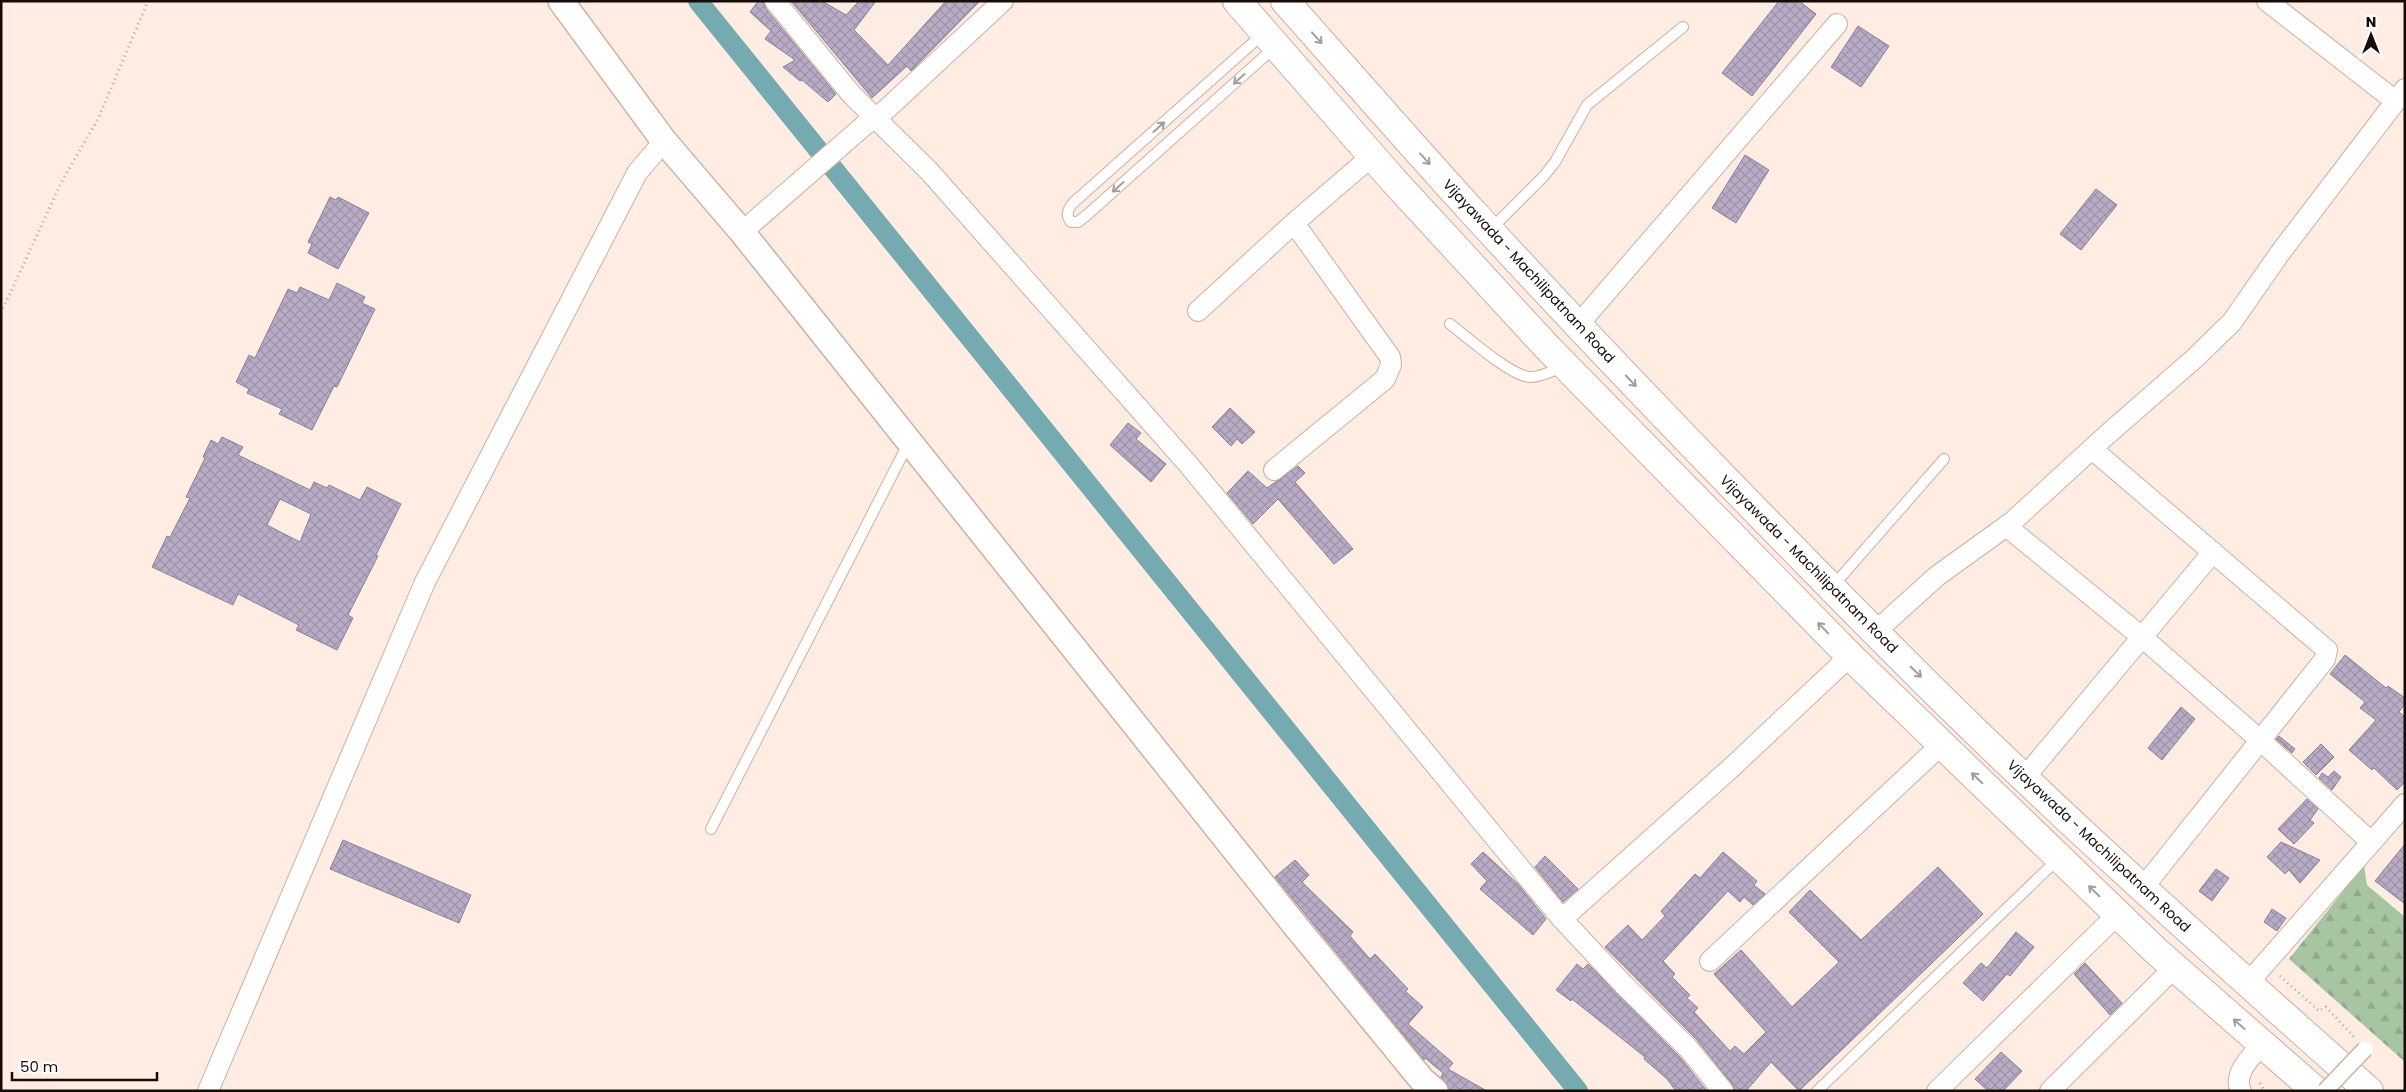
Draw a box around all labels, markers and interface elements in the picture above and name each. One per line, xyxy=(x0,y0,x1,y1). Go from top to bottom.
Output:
north arrow xyxy=(2346,10,2396,60)
text: N xyxy=(2366,12,2376,32)
one-way arrow xyxy=(1312,31,1323,44)
one-way arrow xyxy=(1233,73,1246,85)
one-way arrow xyxy=(1152,121,1165,132)
one-way arrow xyxy=(1420,153,1431,166)
street label: Vijayawada - Machilipatnam Road xyxy=(1438,175,1620,367)
one-way arrow xyxy=(1112,181,1125,193)
one-way arrow xyxy=(1625,375,1637,387)
street label: Vijayawada - Machilipatnam Road xyxy=(1715,470,1903,658)
one-way arrow xyxy=(1817,622,1829,634)
one-way arrow xyxy=(1910,666,1922,678)
street label: Vijayawada - Machilipatnam Road xyxy=(2003,755,2195,937)
one-way arrow xyxy=(1971,772,1983,784)
one-way arrow xyxy=(2087,885,2100,897)
one-way arrow xyxy=(2233,1018,2246,1030)
scale bar xyxy=(12,1050,158,1082)
text: 50 m xyxy=(20,1056,58,1077)

